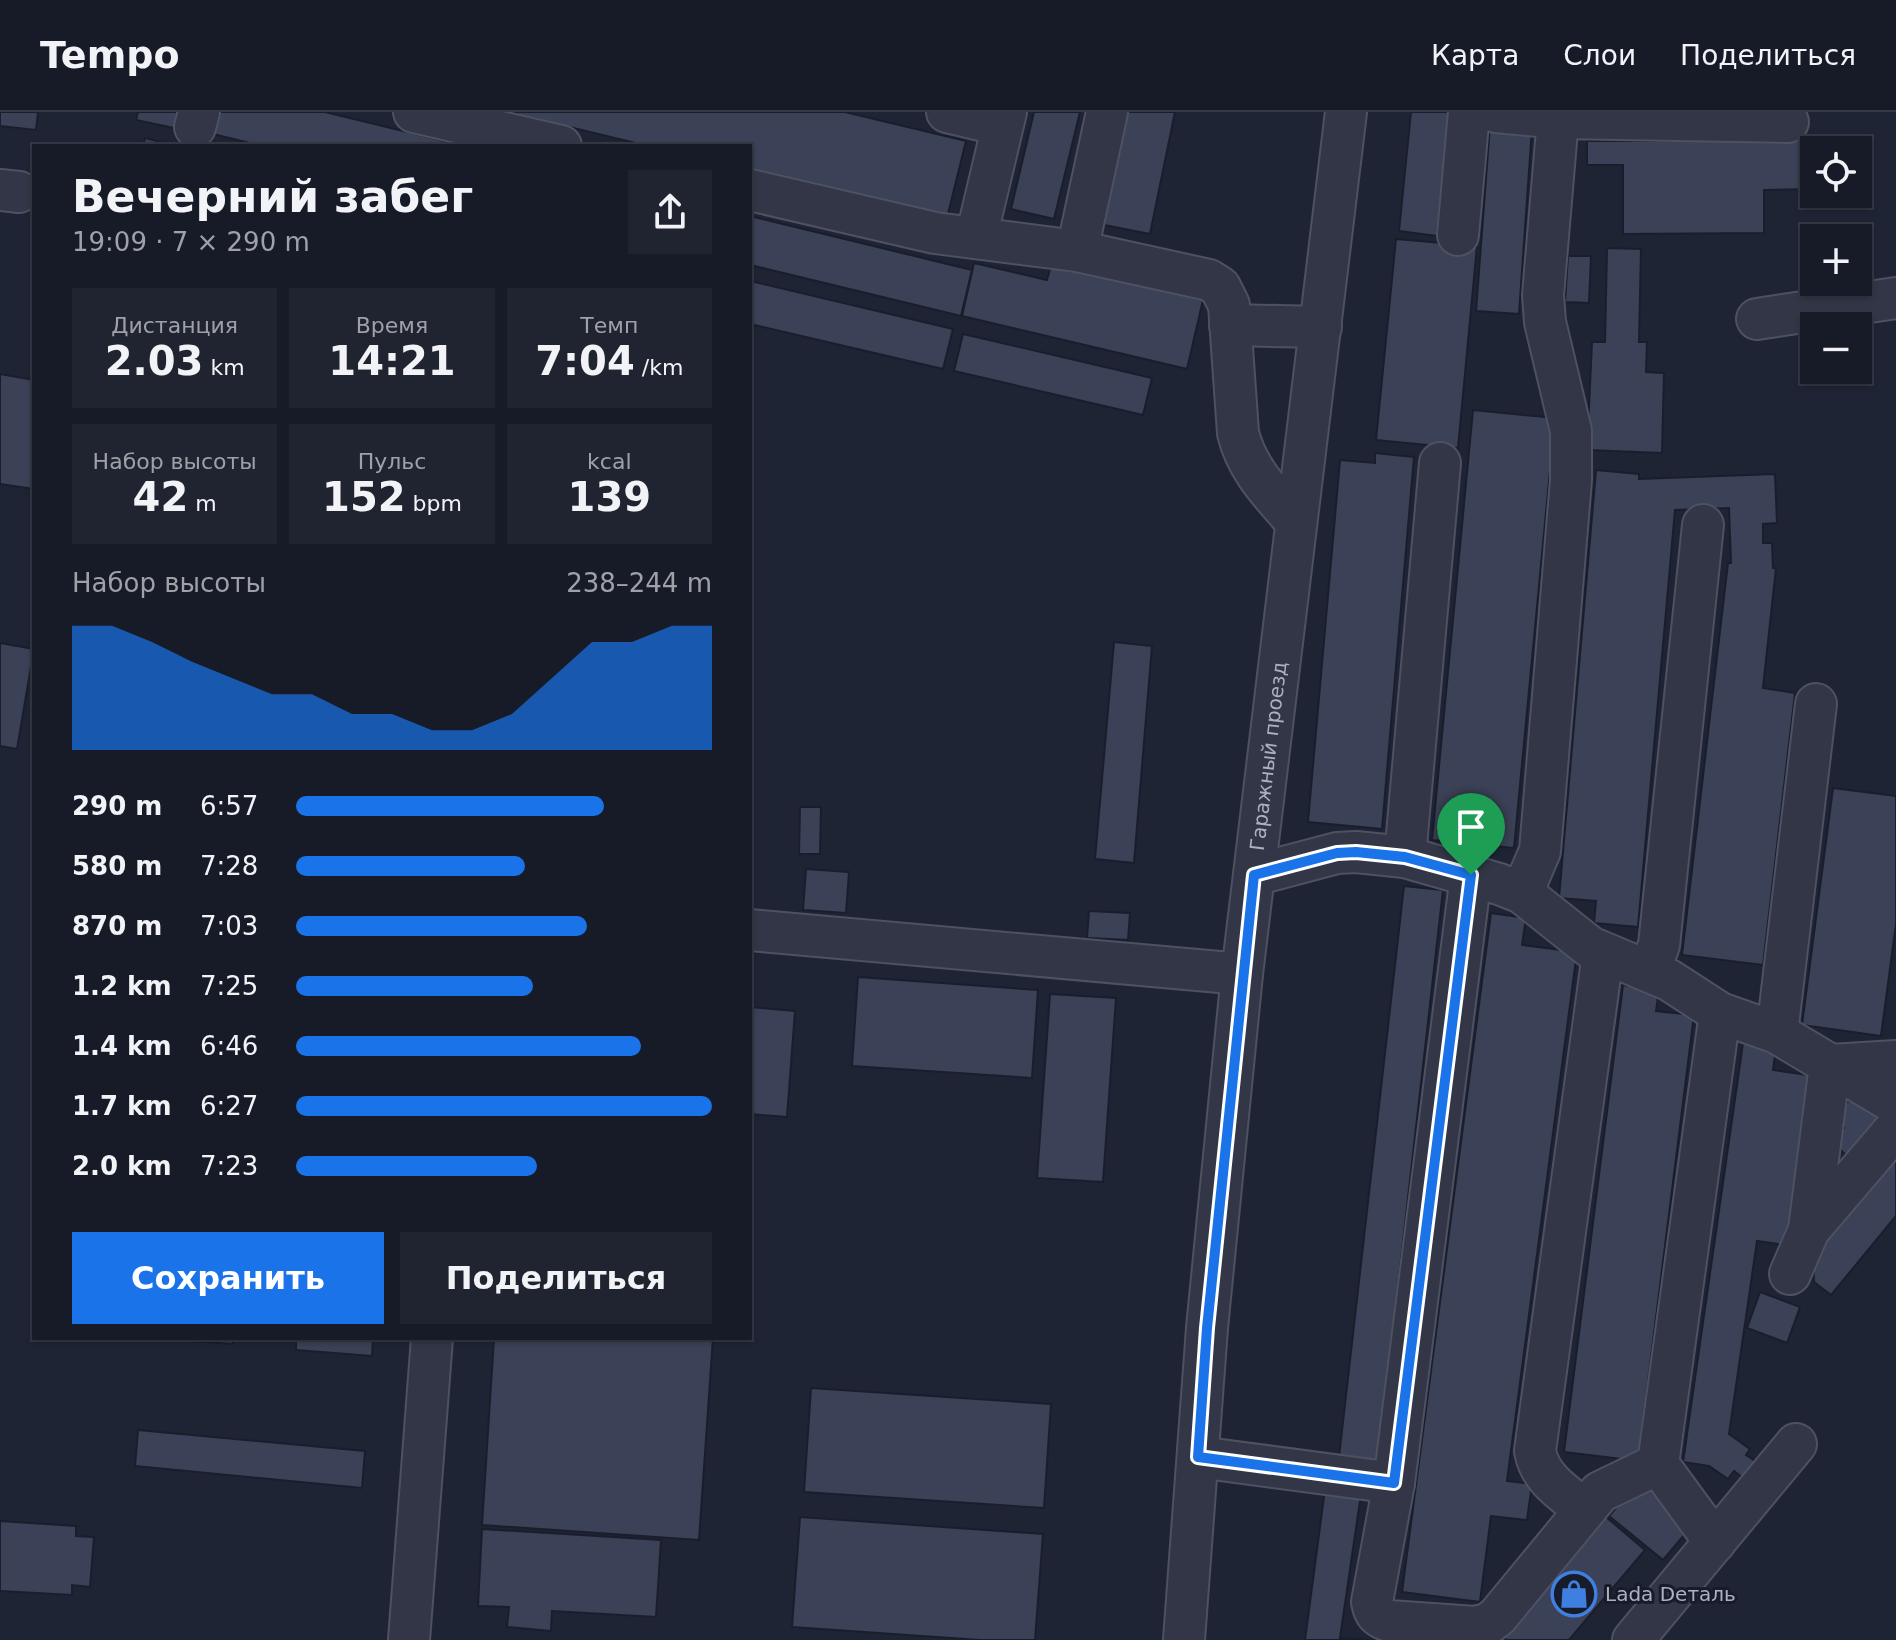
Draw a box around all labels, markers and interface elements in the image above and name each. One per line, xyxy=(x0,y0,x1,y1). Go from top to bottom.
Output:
text: Tempo xyxy=(40,33,180,77)
text: Карта xyxy=(1431,39,1519,72)
text: Слои xyxy=(1563,39,1636,72)
text: Поделиться xyxy=(1680,39,1856,72)
map controls xyxy=(1800,136,1872,384)
button: locate xyxy=(1800,136,1872,208)
button: share xyxy=(628,170,712,254)
text: Вечерний забег xyxy=(72,171,473,222)
button: + xyxy=(1800,224,1872,296)
text: 19:09 · 7 × 290 m xyxy=(72,227,310,257)
button: − xyxy=(1800,312,1872,384)
text: Дистанция xyxy=(111,313,238,338)
text: Время xyxy=(356,313,428,338)
text: Темп xyxy=(580,313,638,338)
text: 2.03 xyxy=(105,338,203,384)
text: 14:21 xyxy=(328,338,456,384)
text: 7:04 xyxy=(535,338,635,384)
text: km xyxy=(203,355,245,380)
text: /km xyxy=(635,355,683,380)
text: Набор высоты xyxy=(93,449,257,474)
text: Пульс xyxy=(358,449,426,474)
text: kcal xyxy=(587,449,632,474)
text: 42 xyxy=(133,474,188,520)
text: 152 xyxy=(322,474,406,520)
text: 139 xyxy=(568,474,651,520)
text: m xyxy=(188,491,217,516)
text: bpm xyxy=(406,491,462,516)
text: Набор высоты xyxy=(72,568,266,598)
text: 238–244 m xyxy=(566,568,712,598)
street label: Гаражный проезд xyxy=(1245,660,1292,852)
text: 290 m xyxy=(72,791,162,821)
text: 6:57 xyxy=(200,791,258,821)
pin xyxy=(1437,793,1505,875)
icon: arrive xyxy=(1449,805,1493,849)
text: 580 m xyxy=(72,851,162,881)
text: 7:28 xyxy=(200,851,258,881)
text: 870 m xyxy=(72,911,162,941)
text: 7:03 xyxy=(200,911,258,941)
text: 1.2 km xyxy=(72,971,172,1001)
text: 7:25 xyxy=(200,971,258,1001)
text: 1.4 km xyxy=(72,1031,172,1061)
text: 6:46 xyxy=(200,1031,258,1061)
text: 1.7 km xyxy=(72,1091,172,1121)
text: 6:27 xyxy=(200,1091,258,1121)
text: 2.0 km xyxy=(72,1151,172,1181)
text: 7:23 xyxy=(200,1151,258,1181)
button: Сохранить xyxy=(72,1232,384,1324)
button: Поделиться xyxy=(400,1232,712,1324)
shop icon: Lada Dеталь xyxy=(1550,1570,1598,1618)
place label: Lada Dеталь xyxy=(1605,1582,1736,1606)

